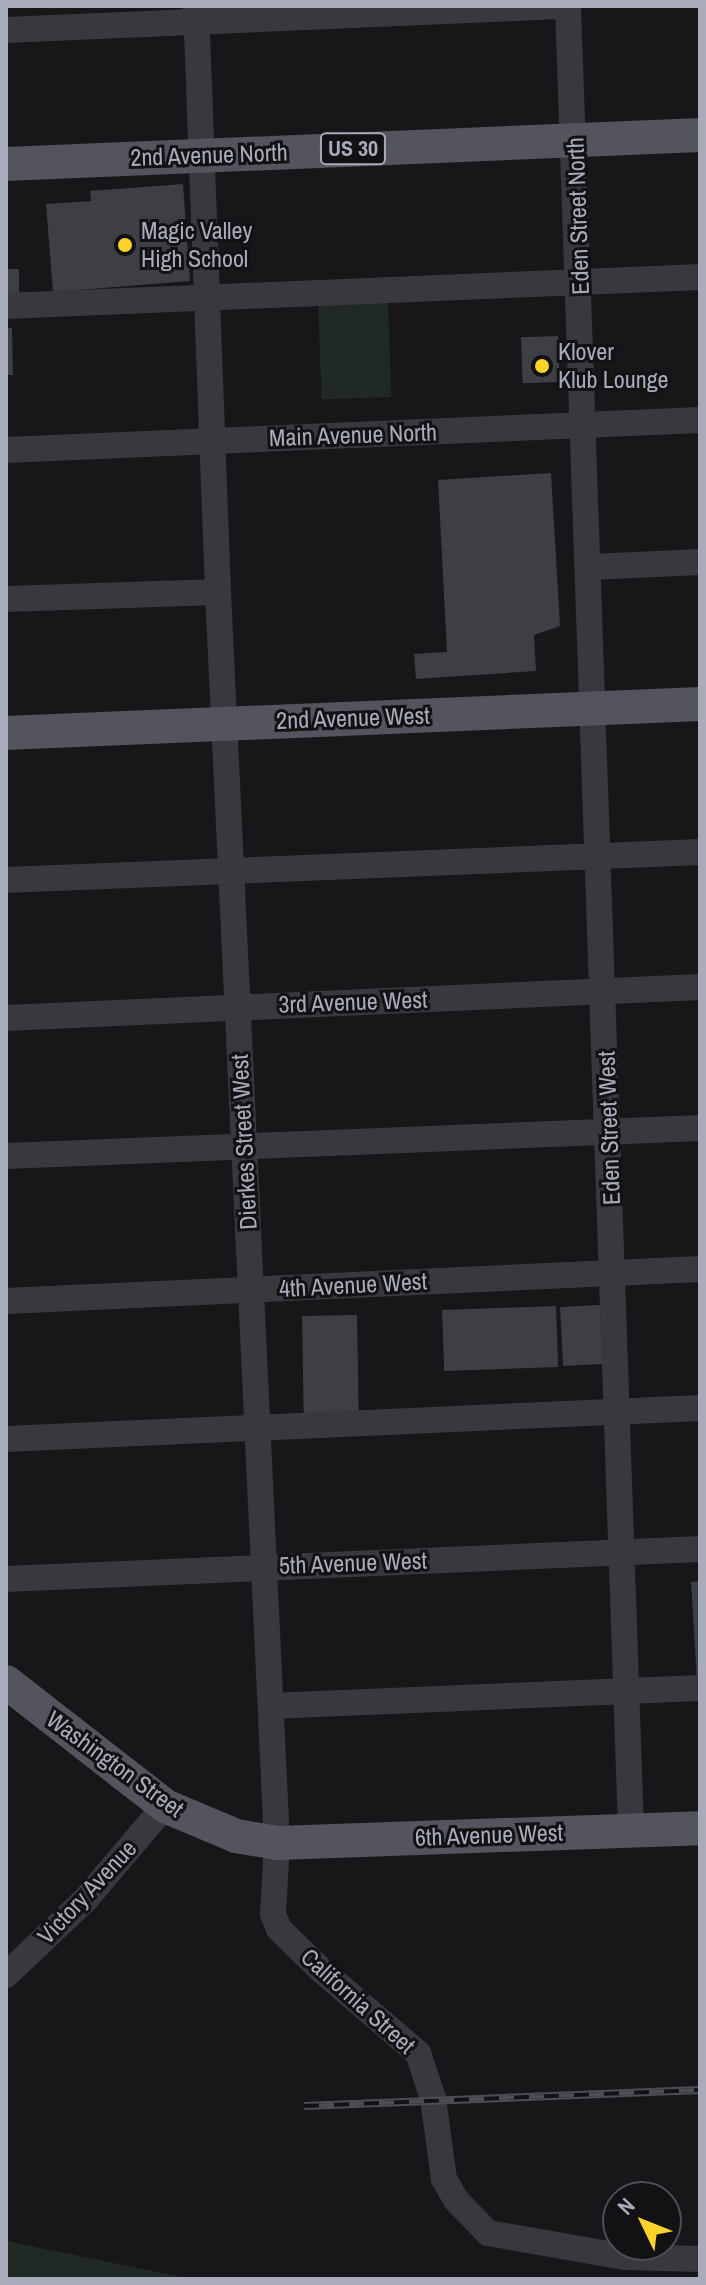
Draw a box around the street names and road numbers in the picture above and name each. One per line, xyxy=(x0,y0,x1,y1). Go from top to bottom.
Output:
road number: US 30 xyxy=(319,131,387,167)
street label: Eden Street North xyxy=(561,137,595,295)
street label: 2nd Avenue North xyxy=(129,138,289,172)
street label: Main Avenue North xyxy=(268,418,438,452)
street label: 2nd Avenue West xyxy=(275,701,431,735)
street label: 3rd Avenue West xyxy=(277,985,429,1019)
street label: Eden Street West xyxy=(592,1051,626,1205)
street label: Dierkes Street West xyxy=(225,1053,263,1231)
street label: 4th Avenue West xyxy=(278,1267,428,1303)
street label: 5th Avenue West xyxy=(278,1546,428,1580)
street label: Washington Street xyxy=(41,1705,189,1823)
street label: 6th Avenue West xyxy=(414,1818,564,1852)
street label: Victory Avenue xyxy=(31,1834,143,1950)
street label: California Street xyxy=(295,1942,421,2060)

